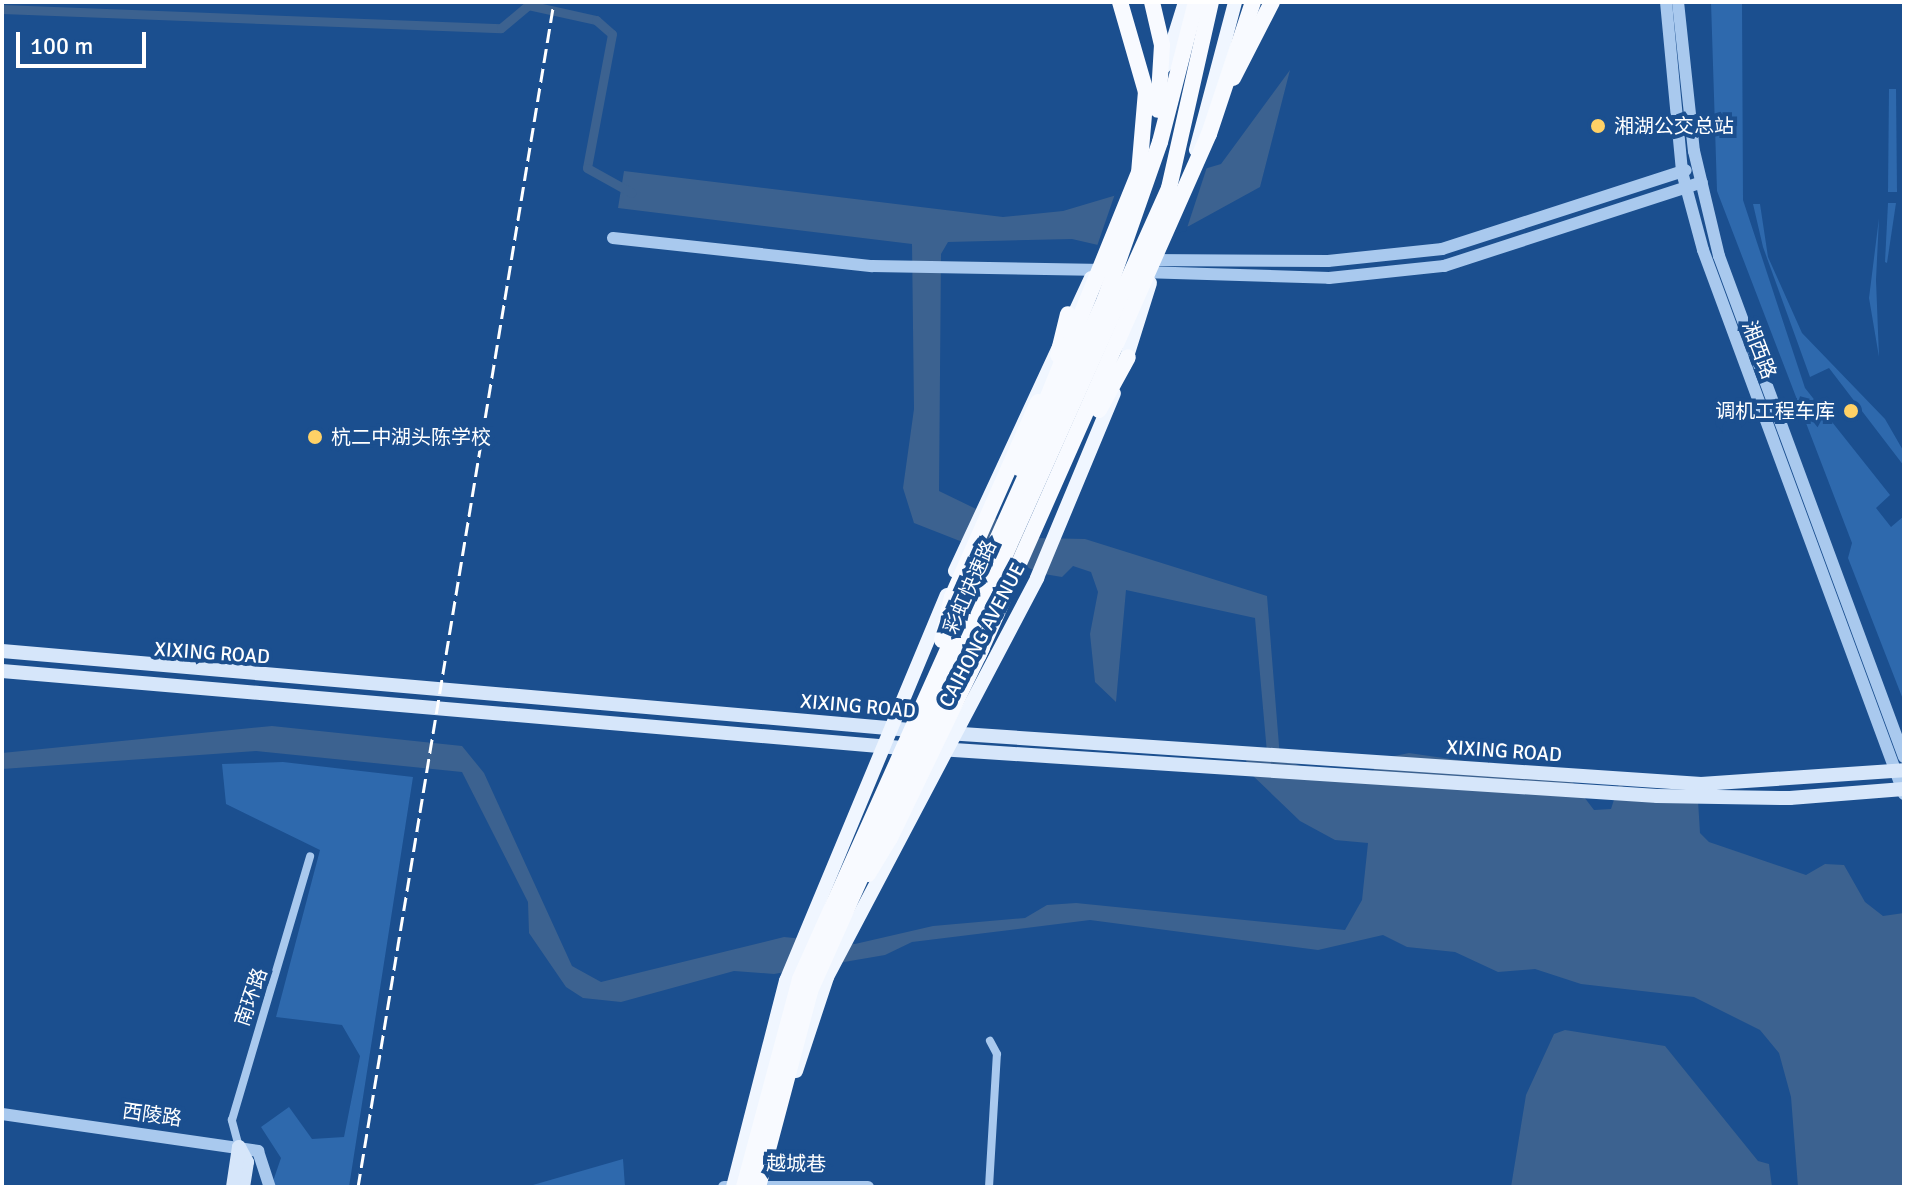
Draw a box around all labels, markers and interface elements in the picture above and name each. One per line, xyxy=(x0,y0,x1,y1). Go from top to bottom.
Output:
scale bar xyxy=(20,16,150,66)
text: 100 m xyxy=(30,31,93,61)
place label: 湘湖公交总站 xyxy=(1614,114,1734,138)
marker: 湘湖公交总站 xyxy=(1589,117,1607,135)
street label: 湘西路 xyxy=(1737,318,1781,382)
place label: 调机工程车库 xyxy=(1715,399,1835,423)
marker: 调机工程车库 xyxy=(1842,402,1860,420)
place label: 杭二中湖头陈学校 xyxy=(331,425,491,449)
marker: 杭二中湖头陈学校 xyxy=(306,428,324,446)
street label: 彩虹快速路 xyxy=(939,536,1001,638)
street label: CAIHONG AVENUE xyxy=(934,559,1030,711)
street label: XIXING ROAD xyxy=(153,637,271,669)
street label: XIXING ROAD xyxy=(799,689,917,723)
street label: XIXING ROAD xyxy=(1445,735,1563,767)
street label: 南环路 xyxy=(230,965,272,1029)
street label: 西陵路 xyxy=(121,1099,183,1131)
street label: 越城巷 xyxy=(766,1151,826,1177)

